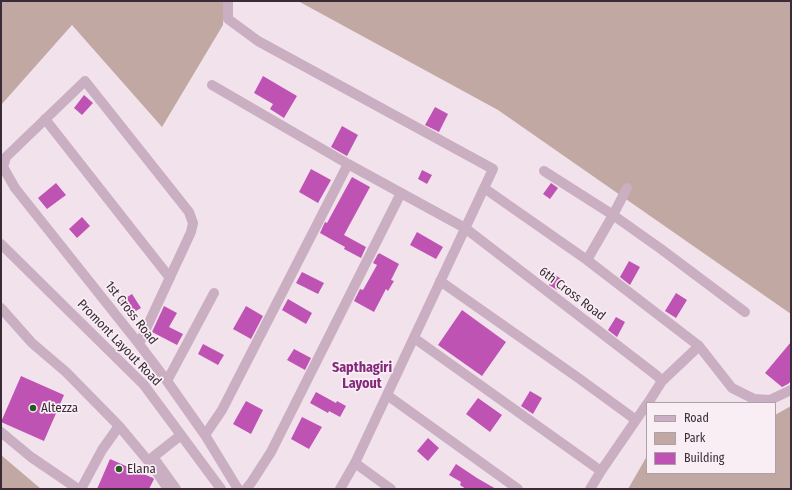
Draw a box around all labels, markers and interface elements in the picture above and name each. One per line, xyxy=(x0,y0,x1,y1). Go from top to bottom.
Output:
street label: 6th Cross Road xyxy=(536,264,608,324)
street label: 1st Cross Road xyxy=(101,278,161,348)
street label: Promont Layout Road xyxy=(74,297,164,389)
district label: Sapthagiri Layout xyxy=(332,360,392,392)
place label: Altezza xyxy=(41,400,78,416)
legend xyxy=(646,402,776,474)
marker: Altezza xyxy=(28,403,38,413)
text: Road xyxy=(684,411,709,425)
text: Park xyxy=(684,431,705,445)
text: Building xyxy=(684,451,724,465)
place label: Elana xyxy=(127,461,156,477)
marker: Elana xyxy=(114,464,124,474)

